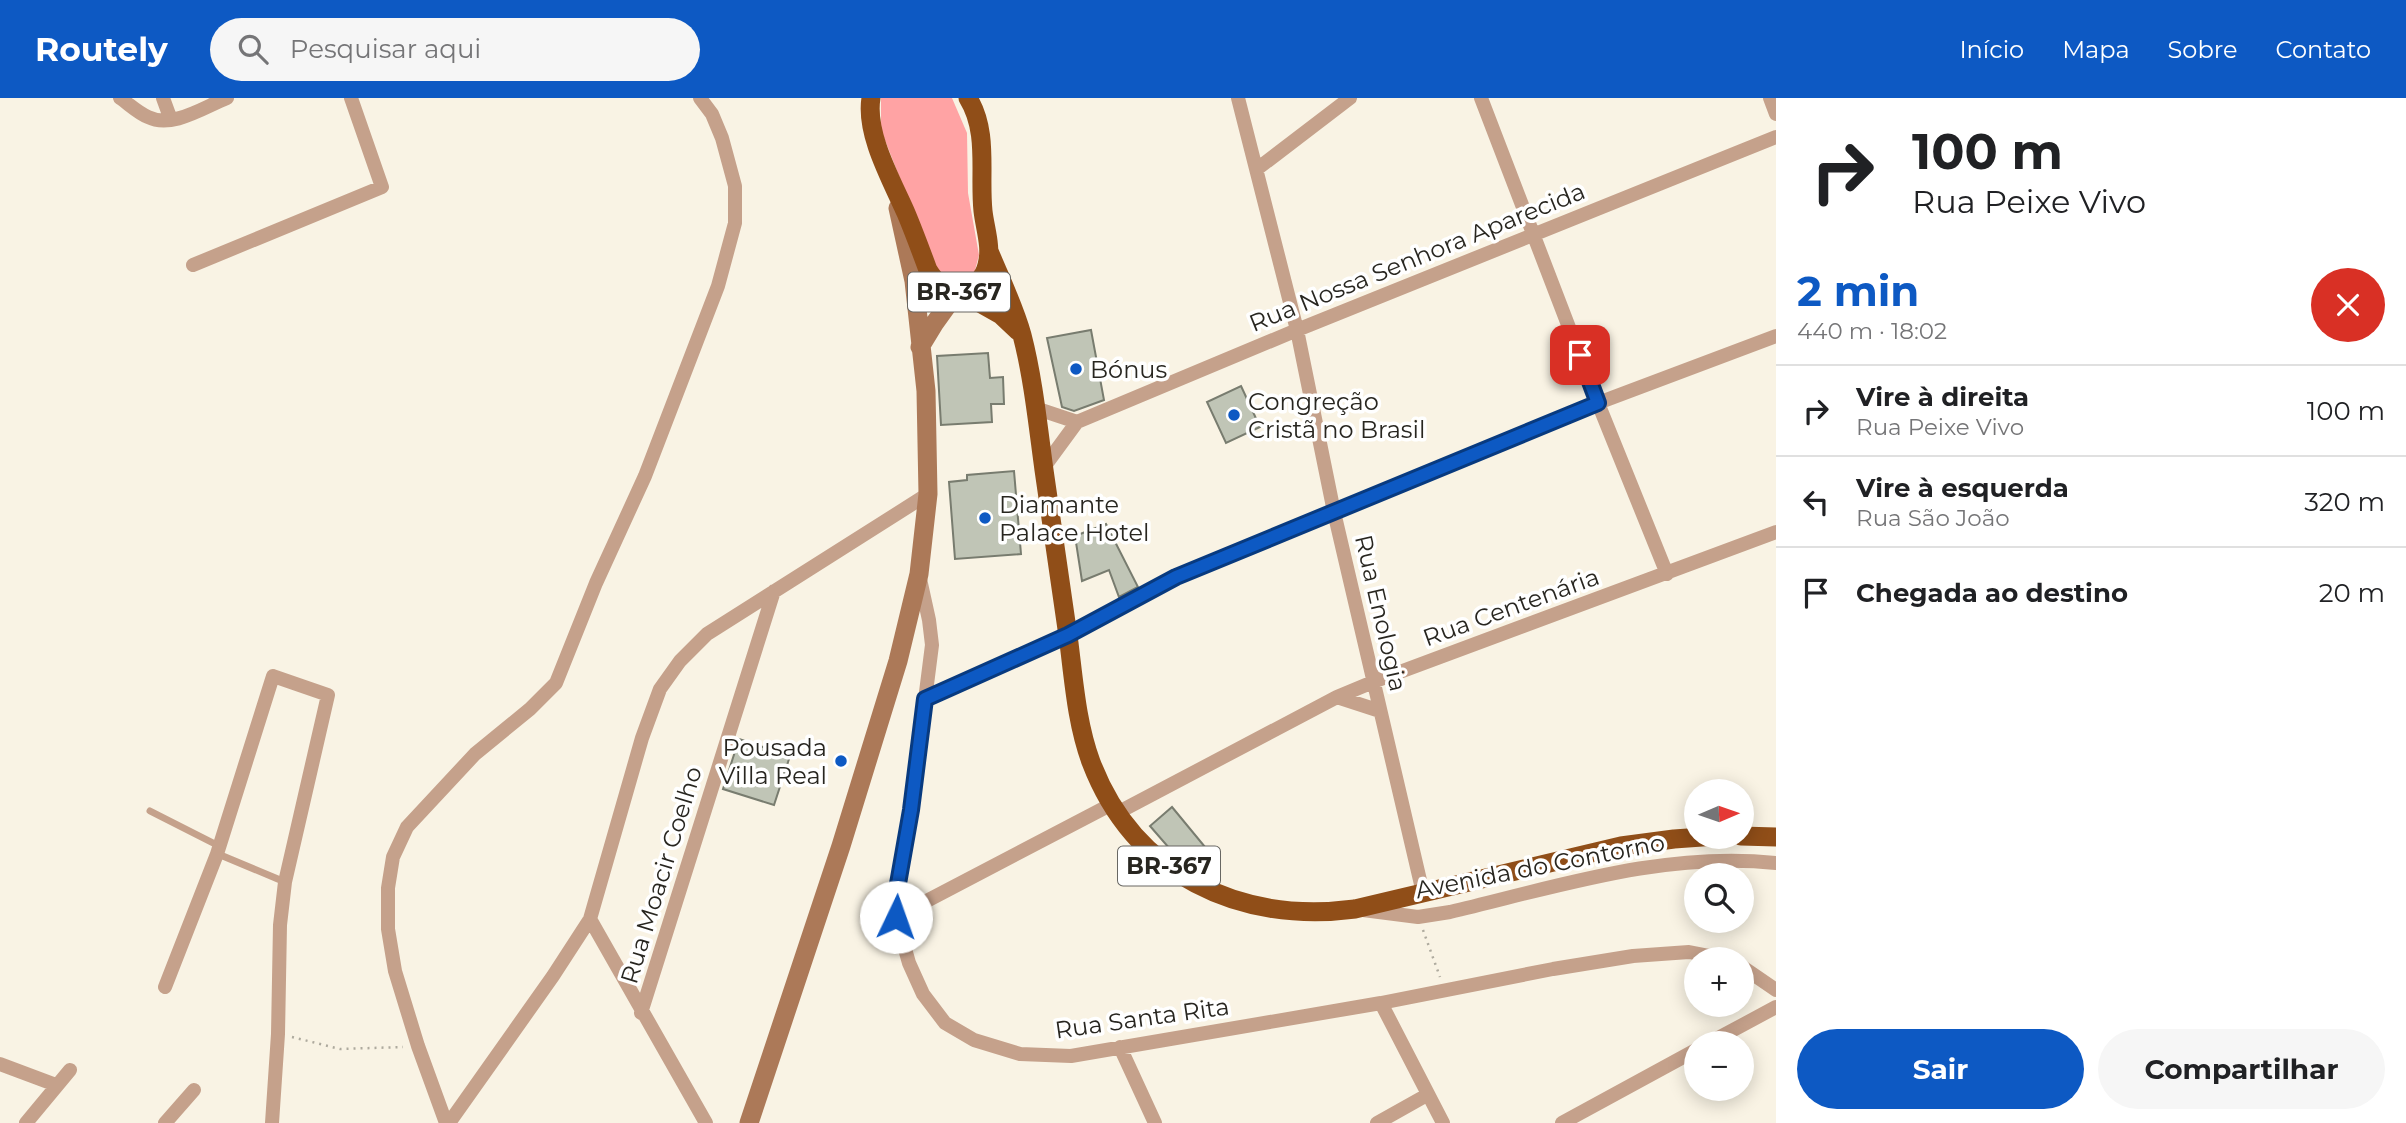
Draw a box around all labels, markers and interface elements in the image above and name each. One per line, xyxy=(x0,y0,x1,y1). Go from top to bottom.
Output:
search box xyxy=(210,18,700,81)
text: Routely xyxy=(35,29,168,69)
icon: search xyxy=(234,30,272,68)
text: Pesquisar aqui xyxy=(290,33,481,65)
text: Início xyxy=(1959,35,2024,64)
text: Mapa xyxy=(2062,35,2130,64)
text: Sobre xyxy=(2168,35,2237,64)
text: Contato xyxy=(2275,35,2371,64)
text: 100 m xyxy=(1912,122,2063,181)
icon: right xyxy=(1797,126,1888,217)
street label: Rua Nossa Senhora Aparecida xyxy=(1245,176,1589,338)
text: Rua Peixe Vivo xyxy=(1912,182,2146,221)
text: 2 min xyxy=(1797,265,1919,317)
button: close xyxy=(2311,268,2385,342)
road number: BR-367 xyxy=(908,272,1010,312)
text: 440 m · 18:02 xyxy=(1797,317,1947,345)
pin xyxy=(1550,325,1610,385)
icon: arrive xyxy=(1561,336,1599,374)
place label: Bónus xyxy=(1090,355,1167,384)
marker: Bónus xyxy=(1068,361,1084,377)
text: Vire à direita xyxy=(1856,381,2029,413)
place label: Congreção Cristã no Brasil xyxy=(1248,387,1425,444)
icon: right xyxy=(1797,392,1835,430)
text: 100 m xyxy=(2307,395,2385,427)
marker: Congreção Cristã no Brasil xyxy=(1226,407,1242,423)
text: Rua Peixe Vivo xyxy=(1856,413,2024,441)
text: Vire à esquerda xyxy=(1856,472,2069,504)
icon: left xyxy=(1797,483,1835,521)
text: 320 m xyxy=(2304,486,2385,518)
place label: Diamante Palace Hotel xyxy=(999,490,1150,547)
text: Rua São João xyxy=(1856,504,2010,532)
marker: Diamante Palace Hotel xyxy=(977,510,993,526)
street label: Rua Enologia xyxy=(1349,532,1413,694)
street label: Rua Centenária xyxy=(1419,562,1603,652)
icon: arrive xyxy=(1797,574,1835,612)
text: Chegada ao destino xyxy=(1856,577,2128,609)
text: 20 m xyxy=(2319,577,2385,609)
place label: Pousada Villa Real xyxy=(719,733,827,790)
marker: Pousada Villa Real xyxy=(833,753,849,769)
street label: Rua Moacir Coelho xyxy=(614,763,708,987)
north arrow xyxy=(1684,779,1754,849)
map controls xyxy=(1684,779,1754,1101)
street label: Avenida do Contorno xyxy=(1413,828,1667,904)
road number: BR-367 xyxy=(1118,846,1220,886)
button: search xyxy=(1684,863,1754,933)
position arrow xyxy=(859,880,933,954)
button: + xyxy=(1684,947,1754,1017)
street label: Rua Santa Rita xyxy=(1053,991,1231,1045)
button: Sair xyxy=(1797,1029,2084,1109)
button: Compartilhar xyxy=(2098,1029,2385,1109)
button: − xyxy=(1684,1031,1754,1101)

